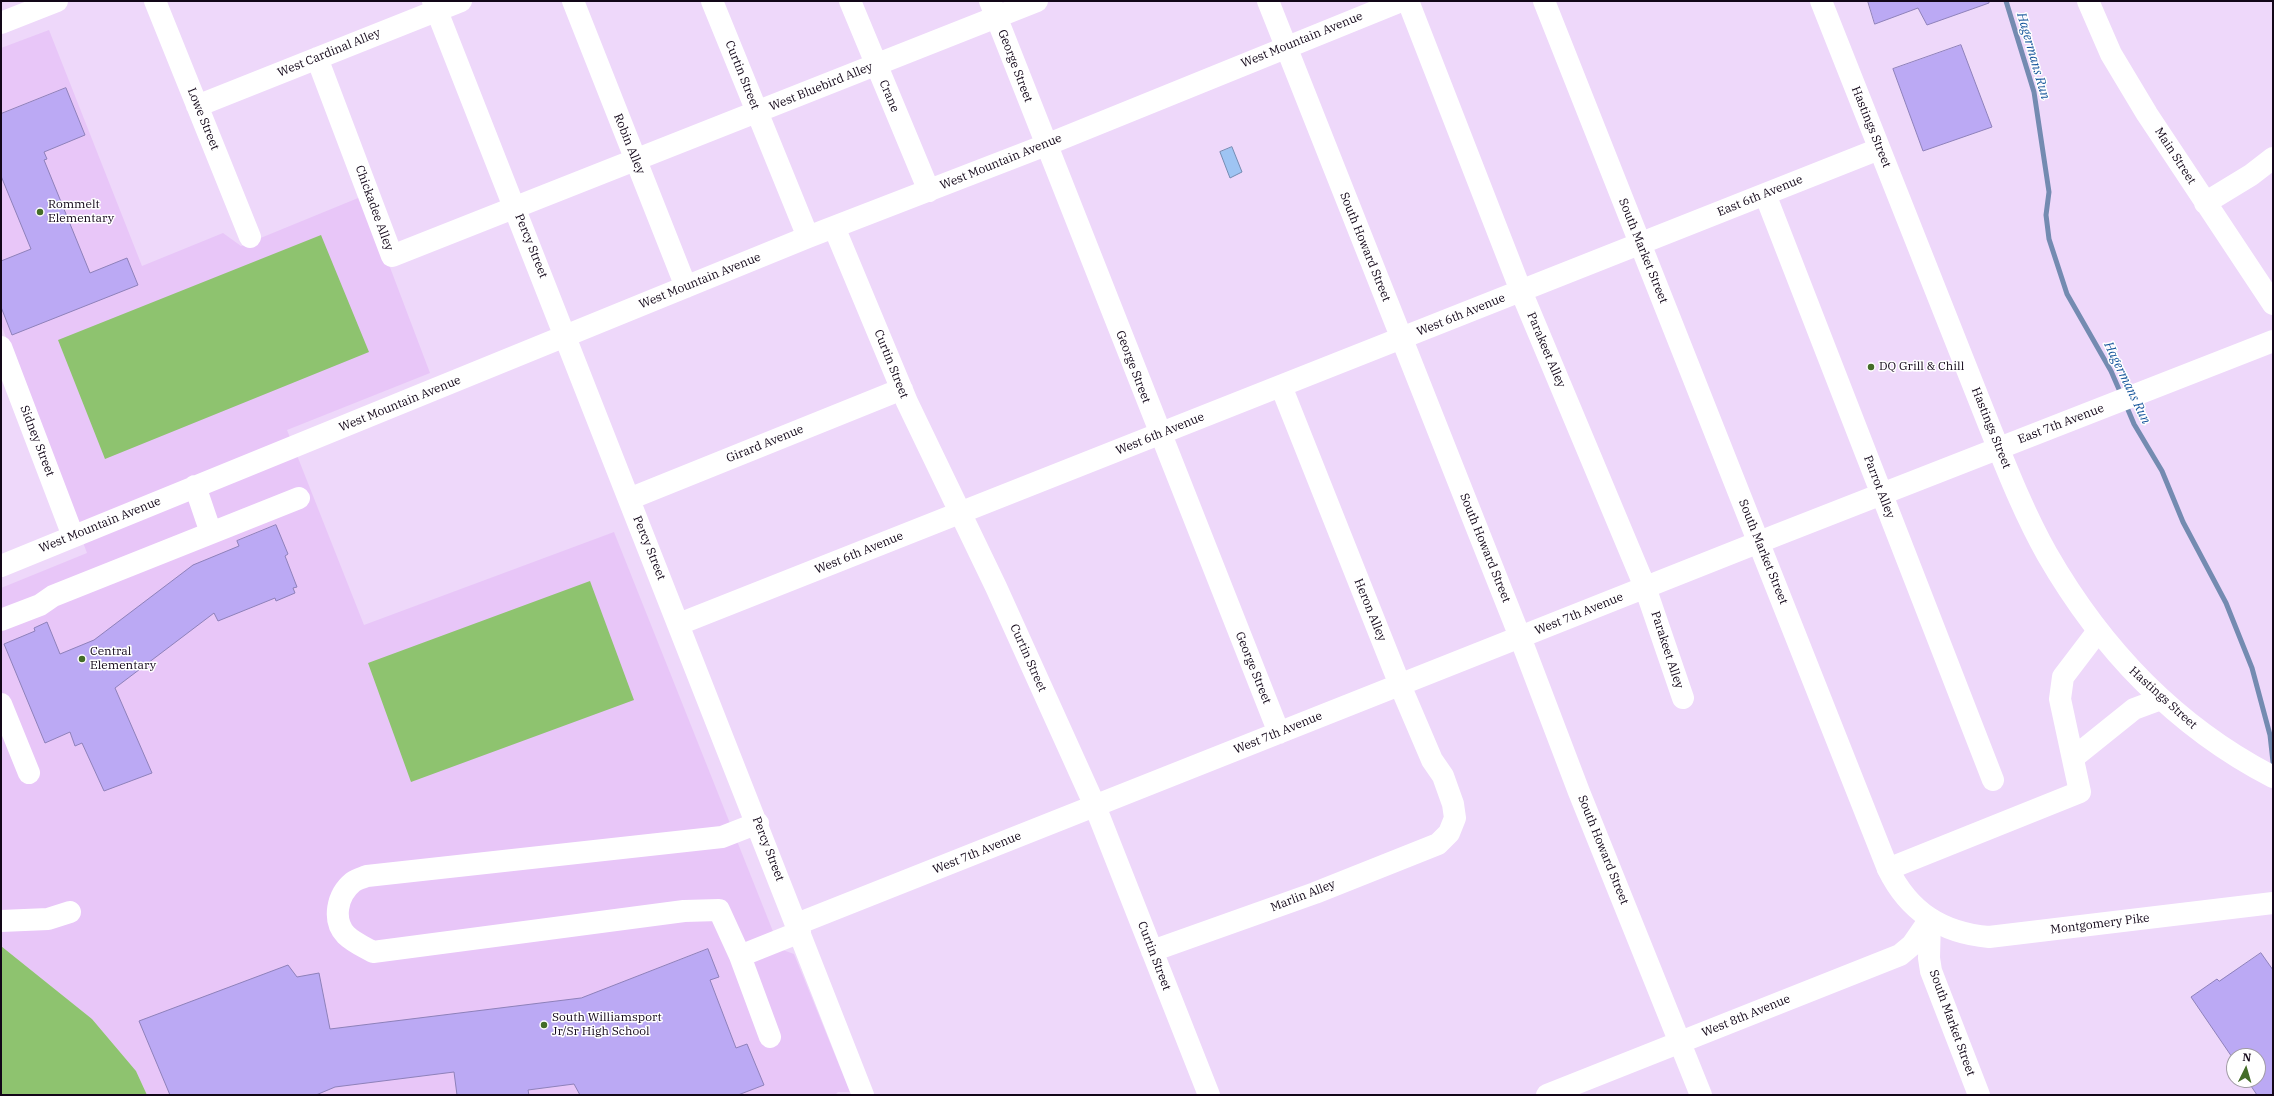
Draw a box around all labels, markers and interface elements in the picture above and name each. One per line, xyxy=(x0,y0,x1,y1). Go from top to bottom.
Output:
street label: West Mountain Avenue xyxy=(1239,9,1365,71)
water label: Hagermans Run xyxy=(2013,11,2053,101)
street label: West Cardinal Alley xyxy=(275,26,383,80)
street label: George Street xyxy=(995,28,1035,104)
street label: Curtin Street xyxy=(722,39,762,111)
street label: West Bluebird Alley xyxy=(767,60,875,114)
street label: Crane xyxy=(876,78,902,114)
street label: Hastings Street xyxy=(1848,84,1894,170)
street label: Lowe Street xyxy=(184,86,222,152)
street label: Robin Alley xyxy=(610,112,648,176)
street label: Main Street xyxy=(2151,125,2199,187)
street label: West Mountain Avenue xyxy=(938,131,1064,193)
street label: Chickadee Alley xyxy=(352,163,396,253)
street label: East 6th Avenue xyxy=(1715,172,1805,220)
street label: South Howard Street xyxy=(1336,190,1394,304)
street label: South Market Street xyxy=(1615,196,1671,306)
place label: Rommelt Elementary xyxy=(48,198,114,226)
marker: Rommelt Elementary xyxy=(35,207,45,217)
street label: Percy Street xyxy=(512,212,550,280)
street label: West Mountain Avenue xyxy=(637,250,763,312)
street label: West 6th Avenue xyxy=(1415,291,1507,339)
street label: Parakeet Alley xyxy=(1524,310,1568,390)
street label: Curtin Street xyxy=(871,328,911,400)
street label: George Street xyxy=(1113,329,1153,405)
water label: Hagermans Run xyxy=(2100,339,2154,427)
place label: DQ Grill & Chill xyxy=(1879,360,1964,374)
marker: DQ Grill & Chill xyxy=(1866,362,1876,372)
street label: West Mountain Avenue xyxy=(337,373,463,435)
street label: Hastings Street xyxy=(1968,385,2014,471)
street label: East 7th Avenue xyxy=(2016,401,2106,447)
street label: Sidney Street xyxy=(17,403,57,479)
street label: West 6th Avenue xyxy=(1114,410,1206,458)
street label: Girard Avenue xyxy=(724,422,806,466)
street label: Parrot Alley xyxy=(1860,453,1898,521)
street label: South Howard Street xyxy=(1456,491,1514,605)
street label: West Mountain Avenue xyxy=(37,494,163,556)
street label: South Market Street xyxy=(1735,497,1791,607)
street label: Percy Street xyxy=(630,514,668,582)
street label: West 6th Avenue xyxy=(813,529,905,577)
street label: Heron Alley xyxy=(1351,576,1389,644)
street label: West 7th Avenue xyxy=(1533,590,1625,638)
street label: Parakeet Alley xyxy=(1648,609,1686,691)
street label: Curtin Street xyxy=(1007,622,1049,694)
street label: George Street xyxy=(1232,630,1274,706)
place label: Central Elementary xyxy=(90,645,156,673)
marker: Central Elementary xyxy=(77,654,87,664)
street label: Hastings Street xyxy=(2126,664,2200,732)
street label: West 7th Avenue xyxy=(1232,709,1324,757)
street label: South Howard Street xyxy=(1574,793,1632,907)
street label: Percy Street xyxy=(749,815,787,883)
street label: West 7th Avenue xyxy=(931,829,1023,877)
street label: Marlin Alley xyxy=(1269,877,1337,915)
street label: Montgomery Pike xyxy=(2050,911,2150,937)
street label: Curtin Street xyxy=(1134,919,1174,993)
street label: South Market Street xyxy=(1926,968,1978,1078)
street label: West 8th Avenue xyxy=(1700,992,1792,1040)
place label: South Williamsport Jr/Sr High School xyxy=(552,1011,662,1039)
marker: South Williamsport Jr/Sr High School xyxy=(539,1020,549,1030)
north arrow xyxy=(2226,1048,2266,1088)
text: N xyxy=(2242,1050,2252,1064)

